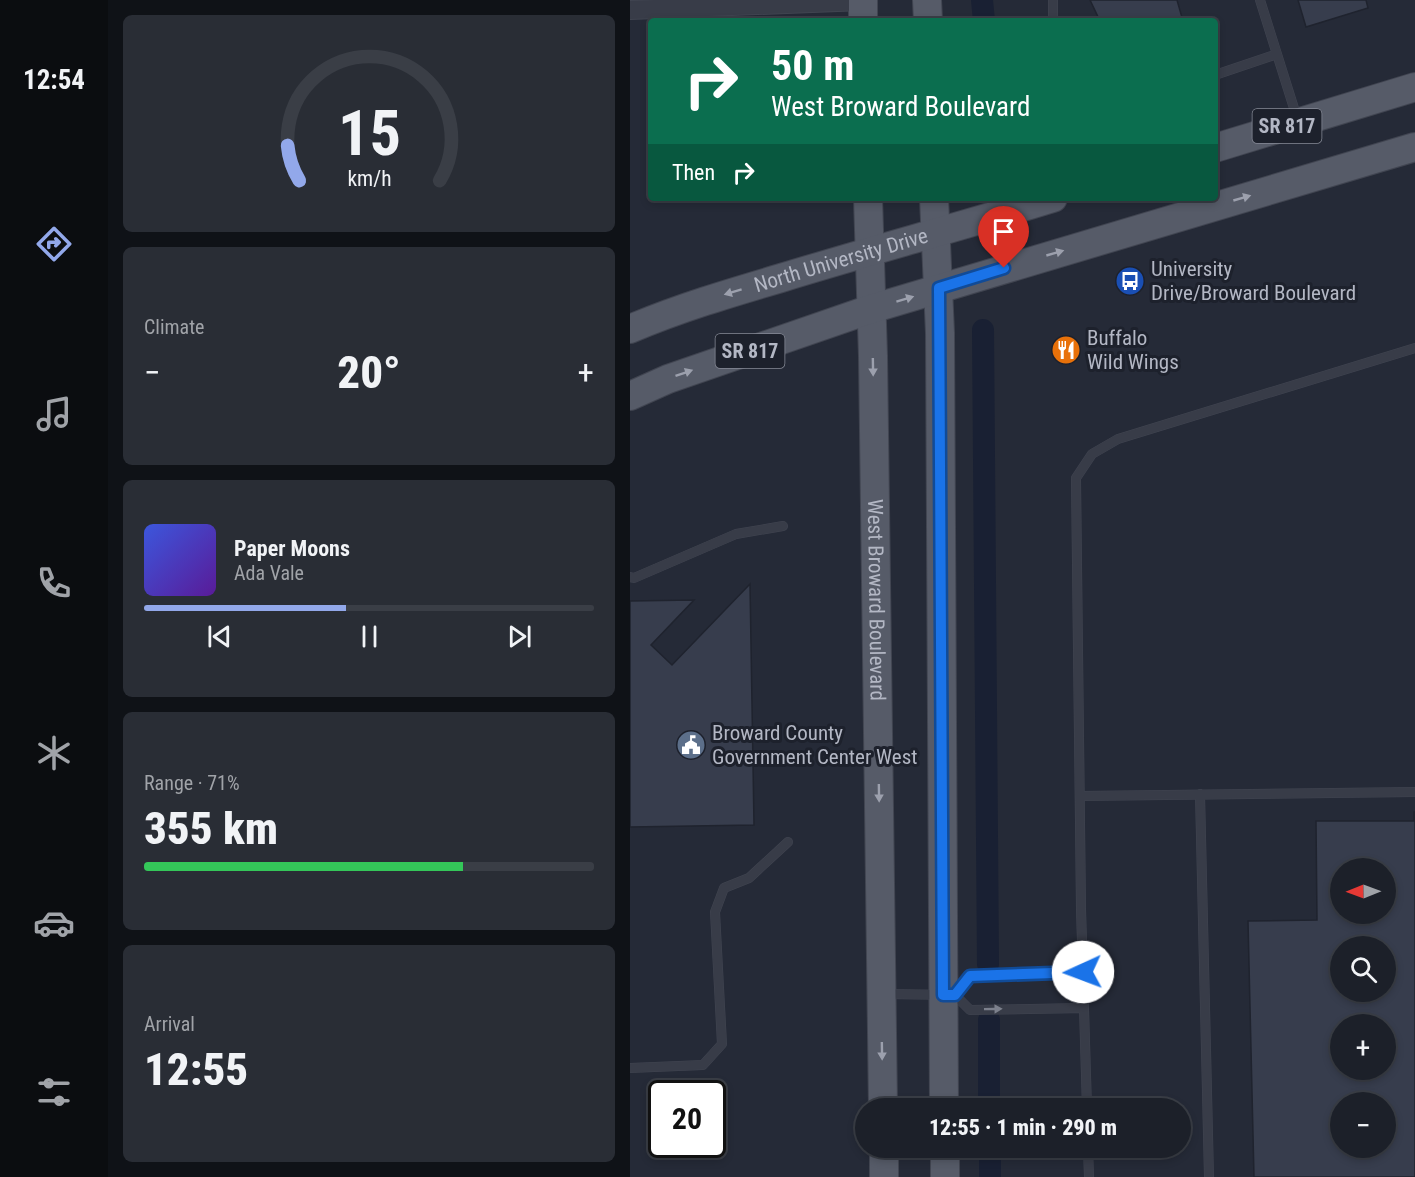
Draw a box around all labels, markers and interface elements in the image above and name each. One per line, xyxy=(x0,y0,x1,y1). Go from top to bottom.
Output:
text: 50 m xyxy=(771,41,854,90)
icon: right xyxy=(672,42,750,120)
text: 12:54 xyxy=(23,64,85,96)
text: West Broward Boulevard xyxy=(771,91,1030,123)
text: 15 xyxy=(337,97,401,170)
road number: SR 817 xyxy=(1252,109,1322,143)
icon: right xyxy=(727,156,760,189)
text: Then xyxy=(672,160,715,185)
text: km/h xyxy=(347,166,391,191)
one-way arrow xyxy=(1233,193,1251,203)
pin xyxy=(978,206,1029,268)
icon: arrive xyxy=(987,215,1020,248)
icon: directions xyxy=(33,223,75,265)
street label: North University Drive xyxy=(751,224,931,297)
one-way arrow xyxy=(1046,248,1064,258)
place label: University Drive/Broward Boulevard xyxy=(1151,257,1356,305)
bus stop icon: University Drive/Broward Boulevard xyxy=(1114,265,1146,297)
one-way arrow xyxy=(724,288,742,297)
one-way arrow xyxy=(896,294,914,303)
text: Climate xyxy=(144,315,204,339)
place label: Buffalo Wild Wings xyxy=(1087,326,1179,374)
road number: SR 817 xyxy=(716,334,784,368)
restaurant icon: Buffalo Wild Wings xyxy=(1050,334,1082,366)
text: 20° xyxy=(337,346,401,399)
text: − xyxy=(144,353,161,392)
text: + xyxy=(578,353,594,392)
one-way arrow xyxy=(869,358,878,377)
one-way arrow xyxy=(675,368,693,377)
icon: music xyxy=(33,393,75,435)
street label: West Broward Boulevard xyxy=(863,499,890,701)
text: Paper Moons xyxy=(234,536,350,561)
text: Ada Vale xyxy=(234,561,304,585)
icon: phone xyxy=(33,562,75,604)
icon: previous xyxy=(203,620,236,653)
icon: pause xyxy=(353,620,386,653)
icon: next xyxy=(503,620,536,653)
place label: Broward County Government Center West xyxy=(712,721,917,769)
public building icon: Broward County Government Center West xyxy=(675,729,707,761)
icon: climate xyxy=(33,732,75,774)
text: Range · 71% xyxy=(144,771,240,795)
one-way arrow xyxy=(874,784,884,803)
text: 355 km xyxy=(144,802,278,855)
north arrow xyxy=(1330,858,1396,924)
map controls xyxy=(1330,858,1396,1158)
icon: car xyxy=(33,902,75,944)
button: search xyxy=(1330,936,1396,1002)
position arrow xyxy=(1051,940,1115,1004)
one-way arrow xyxy=(983,1005,1002,1014)
text: Arrival xyxy=(144,1012,195,1036)
button: + xyxy=(1330,1014,1396,1080)
one-way arrow xyxy=(878,1042,887,1061)
text: 12:55 xyxy=(144,1043,248,1096)
icon: filters xyxy=(33,1071,75,1113)
speed limit sign: 20 xyxy=(648,1080,726,1158)
button: − xyxy=(1330,1092,1396,1158)
text: 12:55 · 1 min · 290 m xyxy=(929,1115,1117,1140)

